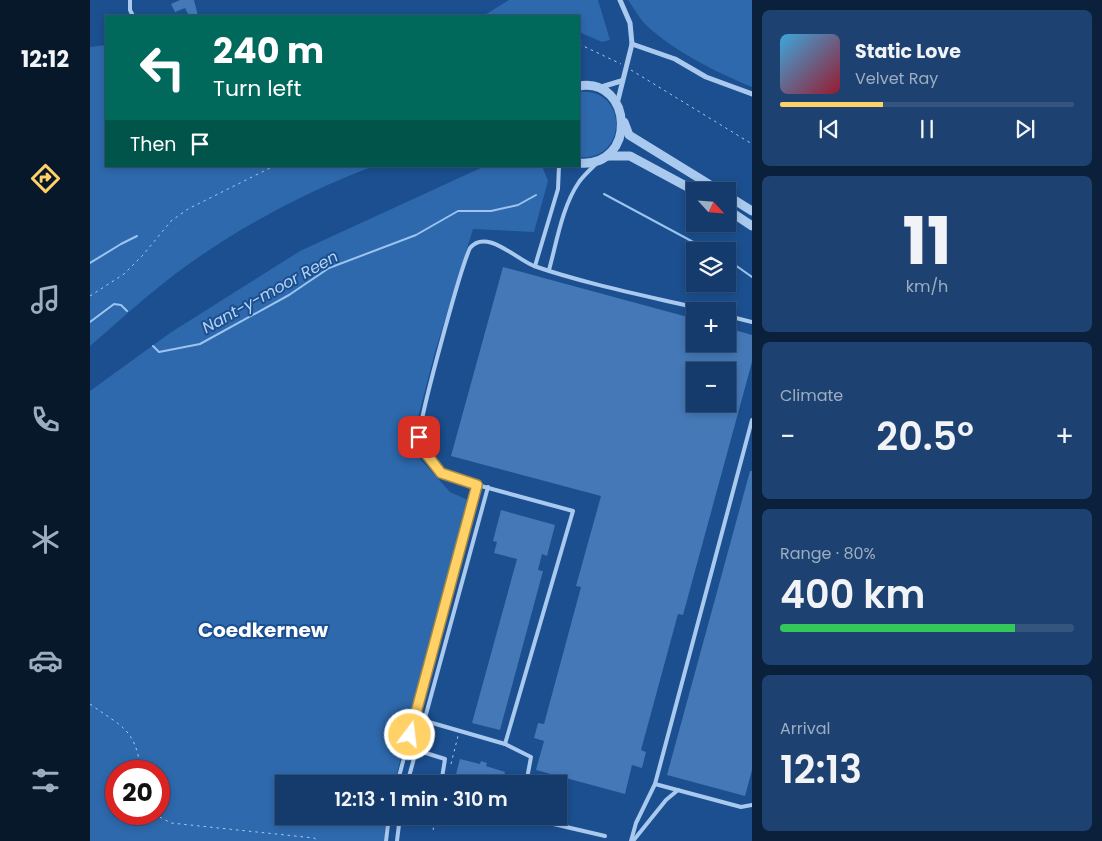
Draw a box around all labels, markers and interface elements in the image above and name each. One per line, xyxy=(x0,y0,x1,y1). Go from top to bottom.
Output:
text: 240 m xyxy=(213,26,324,75)
icon: left xyxy=(130,35,195,100)
text: Static Love xyxy=(855,38,961,65)
text: 12:12 xyxy=(21,44,69,75)
text: Velvet Ray xyxy=(855,67,938,90)
text: Turn left xyxy=(213,73,301,104)
icon: previous xyxy=(815,115,843,143)
icon: pause xyxy=(913,115,941,143)
icon: next xyxy=(1011,115,1039,143)
icon: arrive xyxy=(186,130,214,158)
text: Then xyxy=(130,131,176,158)
icon: directions xyxy=(28,161,63,196)
north arrow xyxy=(686,182,736,232)
map controls xyxy=(686,182,736,412)
text: 11 xyxy=(903,196,951,287)
button: layers xyxy=(686,242,736,292)
water label: Nant-y-moor Reen xyxy=(198,245,342,339)
text: km/h xyxy=(906,275,948,298)
icon: music xyxy=(28,282,63,317)
button: + xyxy=(686,302,736,352)
button: − xyxy=(686,362,736,412)
text: Climate xyxy=(780,384,843,407)
icon: phone xyxy=(28,402,63,437)
text: 20.5° xyxy=(876,410,974,463)
pin xyxy=(398,416,440,458)
text: − xyxy=(780,417,795,456)
text: + xyxy=(1055,417,1074,456)
icon: arrive xyxy=(405,423,433,451)
icon: climate xyxy=(28,522,63,557)
text: Range · 80% xyxy=(780,542,876,565)
text: 400 km xyxy=(780,568,925,621)
district label: Coedkernew xyxy=(198,616,329,644)
icon: car xyxy=(28,643,63,678)
position arrow xyxy=(383,708,435,760)
text: Arrival xyxy=(780,717,830,740)
text: 12:13 xyxy=(780,743,862,796)
speed limit sign: 20 xyxy=(105,760,170,825)
icon: filters xyxy=(28,763,63,798)
text: 12:13 · 1 min · 310 m xyxy=(334,786,508,813)

